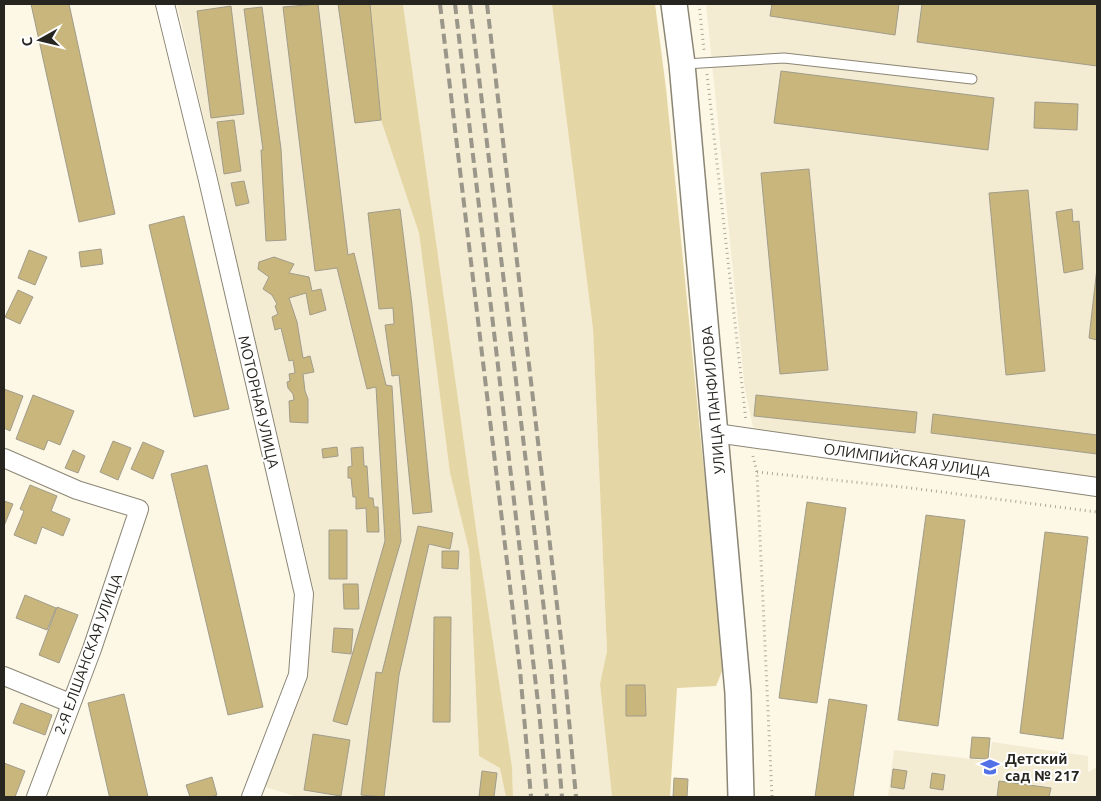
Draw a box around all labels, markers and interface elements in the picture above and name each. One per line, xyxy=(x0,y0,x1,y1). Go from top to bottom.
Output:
north arrow xyxy=(15,15,65,65)
text: С xyxy=(19,36,36,47)
street label: УЛИЦА ПАНФИЛОВА xyxy=(698,325,728,475)
street label: МОТОРНАЯ УЛИЦА xyxy=(235,334,283,470)
street label: ОЛИМПИЙСКАЯ УЛИЦА xyxy=(822,440,992,480)
street label: 2-Я ЕЛШАНСКАЯ УЛИЦА xyxy=(51,571,125,737)
place label: Детский сад № 217 xyxy=(1005,750,1080,784)
school or university icon: Детский сад № 217 xyxy=(979,756,1001,778)

